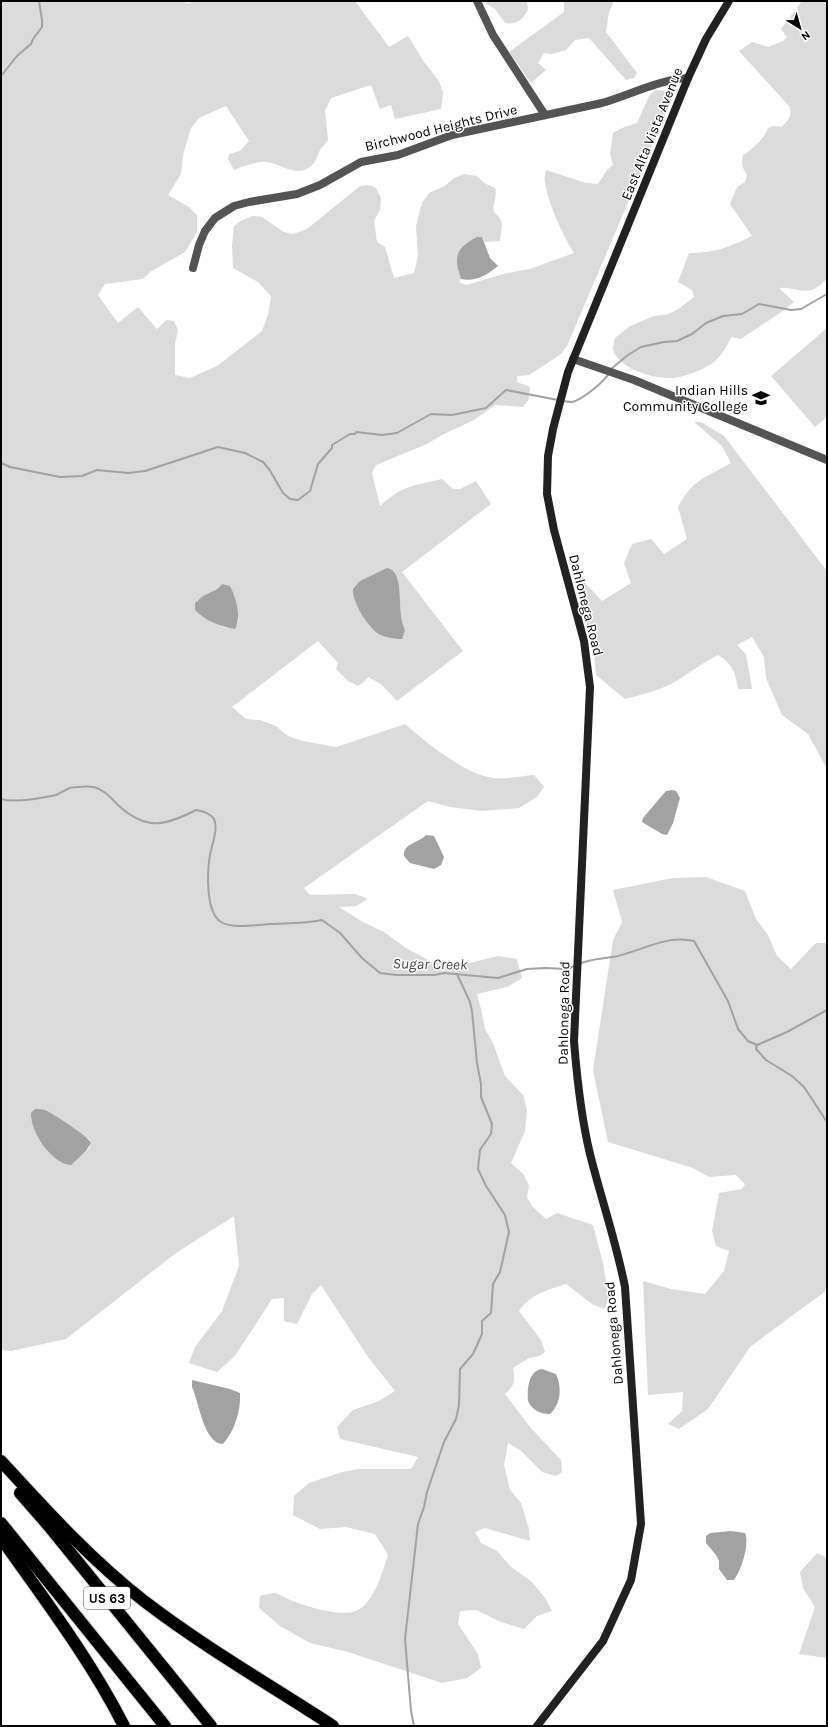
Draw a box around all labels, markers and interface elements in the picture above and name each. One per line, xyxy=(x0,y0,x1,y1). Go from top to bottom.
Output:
north arrow xyxy=(780,8,820,48)
text: N xyxy=(799,28,813,43)
street label: East Alta Vista Avenue xyxy=(618,65,686,203)
street label: Birchwood Heights Drive xyxy=(363,101,519,155)
place label: Indian Hills Community College xyxy=(623,382,748,415)
school or university icon: Indian Hills Community College xyxy=(751,388,771,408)
street label: Dahlonega Road xyxy=(565,553,607,657)
water label: Sugar Creek xyxy=(392,954,468,974)
street label: Dahlonega Road xyxy=(555,961,573,1065)
street label: Dahlonega Road xyxy=(601,1281,627,1385)
road number: US 63 xyxy=(84,1587,130,1609)

